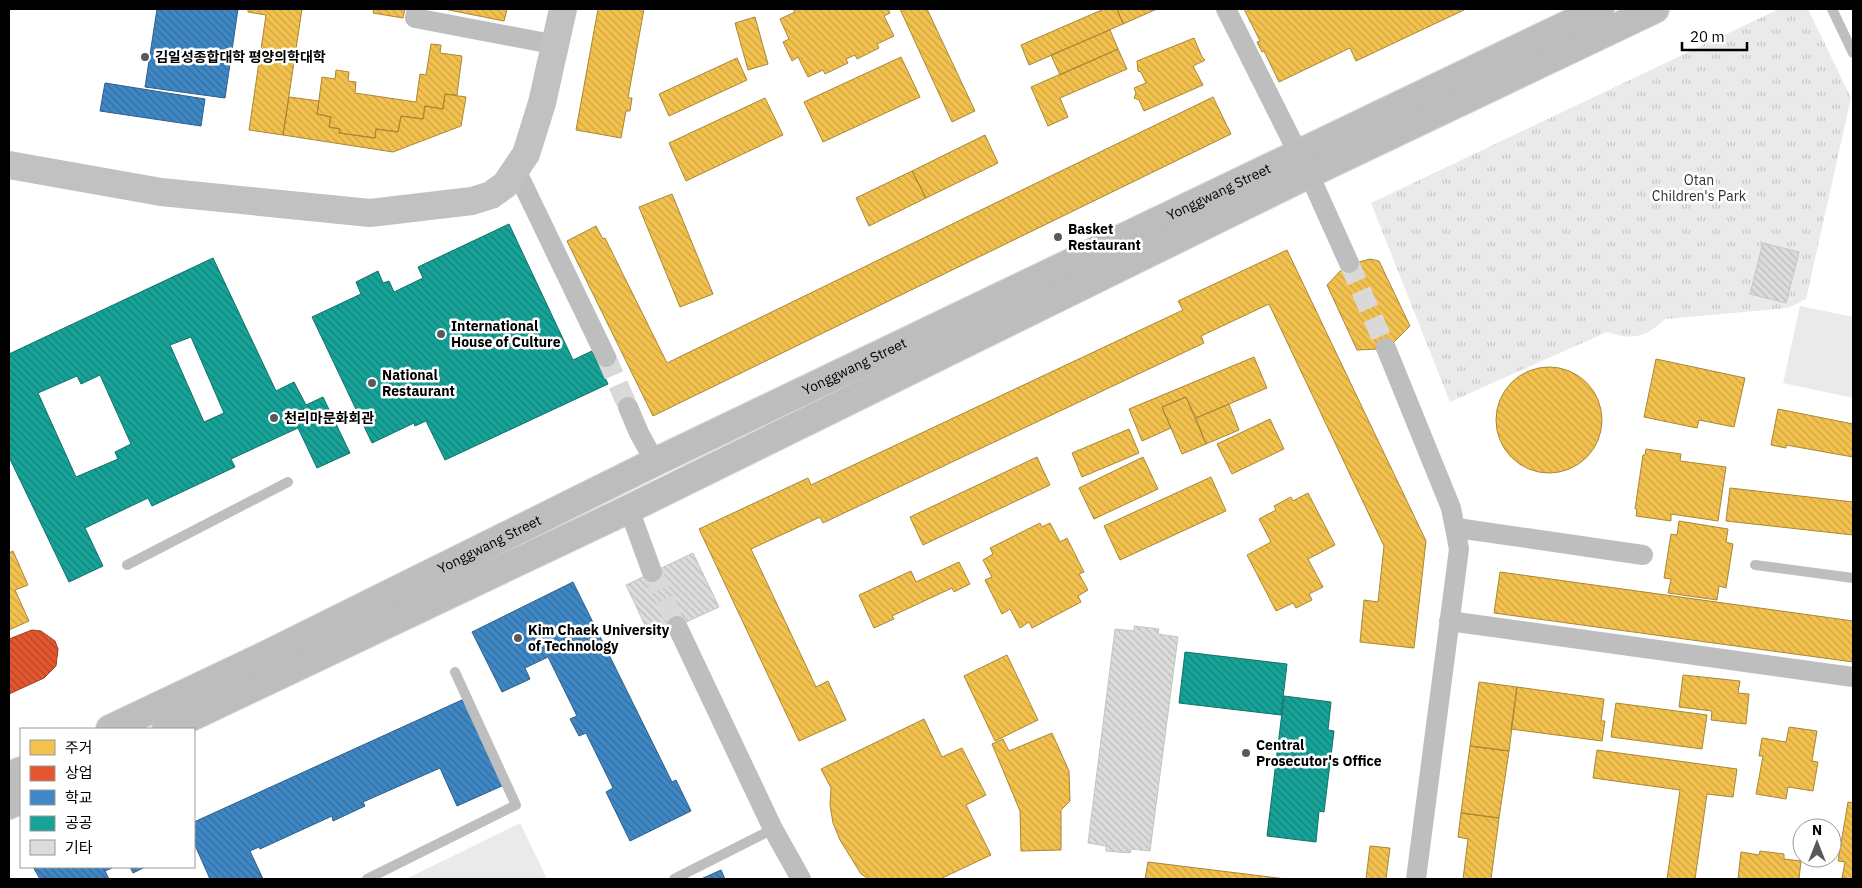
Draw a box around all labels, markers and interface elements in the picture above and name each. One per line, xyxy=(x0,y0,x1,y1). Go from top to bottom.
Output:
scale bar xyxy=(1682,20,1747,52)
text: 20 m xyxy=(1690,27,1725,46)
place label: 김일성종합대학 평양의학대학 xyxy=(155,48,326,66)
marker: 김일성종합대학 평양의학대학 xyxy=(139,51,151,63)
street label: Yonggwang Street xyxy=(1164,159,1274,224)
park label: Otan Children's Park xyxy=(1652,171,1747,205)
place label: Basket Restaurant xyxy=(1068,220,1141,254)
marker: Basket Restaurant xyxy=(1052,231,1064,243)
place label: International House of Culture xyxy=(451,317,561,351)
marker: International House of Culture xyxy=(435,328,447,340)
street label: Yonggwang Street xyxy=(799,334,910,399)
place label: National Restaurant xyxy=(382,366,455,400)
marker: National Restaurant xyxy=(366,377,378,389)
place label: 천리마문화회관 xyxy=(284,409,374,427)
marker: 천리마문화회관 xyxy=(268,412,280,424)
street label: Yonggwang Street xyxy=(435,511,544,577)
place label: Kim Chaek University of Technology xyxy=(528,621,670,655)
marker: Kim Chaek University of Technology xyxy=(512,632,524,644)
legend xyxy=(20,728,195,868)
place label: Central Prosecutor's Office xyxy=(1256,736,1382,770)
text: 주거 xyxy=(65,738,93,757)
marker: Central Prosecutor's Office xyxy=(1240,747,1252,759)
text: 상업 xyxy=(65,763,93,782)
text: 학교 xyxy=(65,788,93,807)
text: 공공 xyxy=(65,813,93,832)
north arrow xyxy=(1792,818,1842,868)
text: N xyxy=(1812,821,1822,839)
text: 기타 xyxy=(65,838,93,857)

